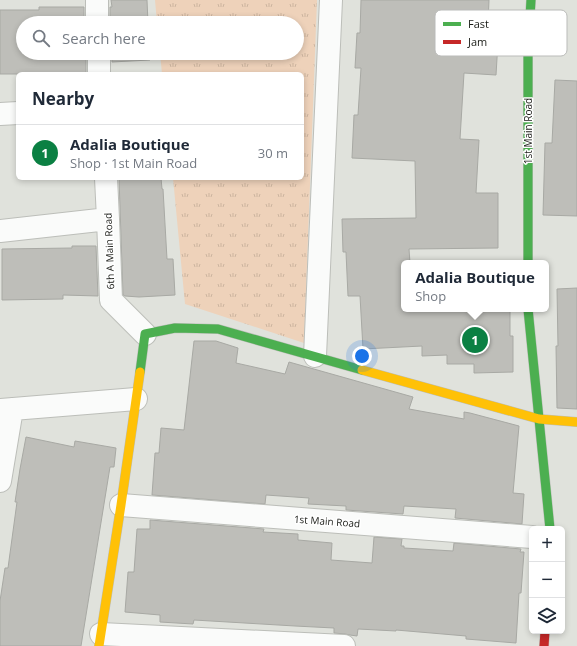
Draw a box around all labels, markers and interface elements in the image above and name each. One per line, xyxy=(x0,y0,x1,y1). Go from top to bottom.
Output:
legend xyxy=(435,10,567,56)
search box xyxy=(16,16,304,60)
text: Fast xyxy=(468,16,489,31)
icon: search xyxy=(30,27,52,49)
text: Search here xyxy=(62,28,146,48)
text: Jam xyxy=(467,34,487,49)
text: Nearby xyxy=(32,87,94,110)
street label: 1st Main Road xyxy=(521,98,535,164)
text: Adalia Boutique xyxy=(70,134,190,154)
text: 1 xyxy=(41,144,49,162)
text: 30 m xyxy=(258,144,288,162)
text: Shop · 1st Main Road xyxy=(70,154,197,172)
street label: 6th A Main Road xyxy=(101,212,117,290)
popup xyxy=(401,260,549,312)
text: Adalia Boutique xyxy=(415,267,535,287)
text: Shop xyxy=(415,287,446,305)
pin: 1 xyxy=(462,325,488,355)
your location xyxy=(352,346,372,366)
street label: 1st Main Road xyxy=(293,512,361,530)
map controls xyxy=(529,526,565,634)
button: + xyxy=(529,526,565,562)
button: − xyxy=(529,562,565,598)
button: layers xyxy=(529,598,565,634)

